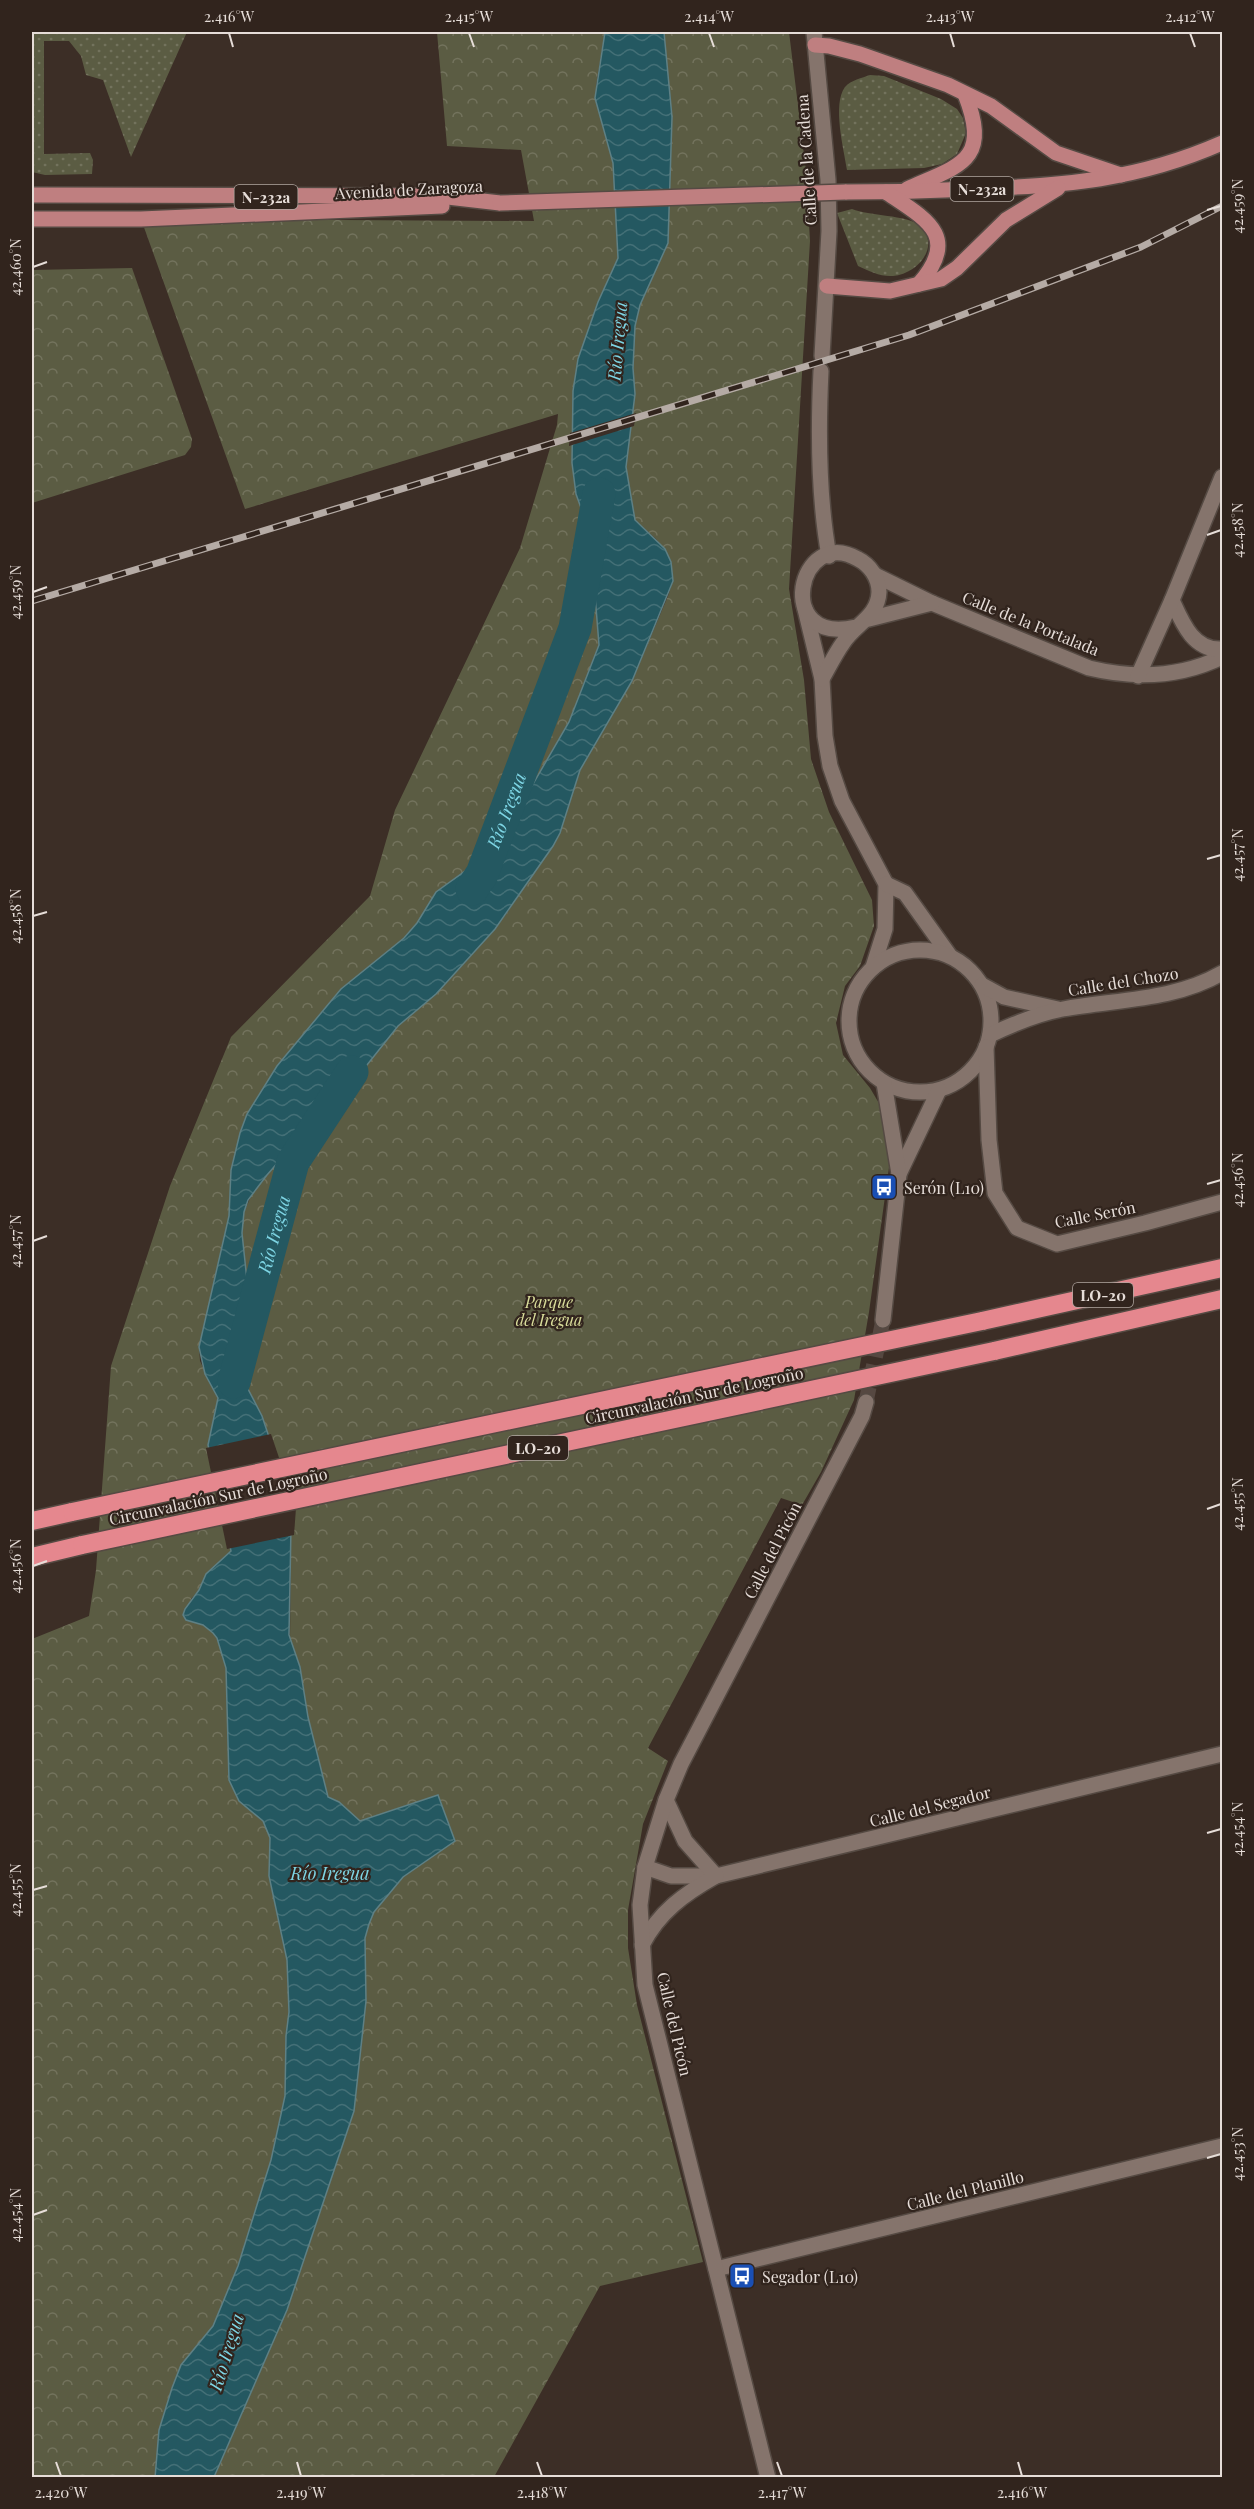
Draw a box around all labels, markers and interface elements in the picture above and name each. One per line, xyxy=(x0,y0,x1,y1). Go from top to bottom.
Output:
text: 2.416°W xyxy=(204,6,254,26)
text: 2.415°W xyxy=(445,6,494,26)
text: 2.414°W xyxy=(684,6,734,26)
text: 2.413°W xyxy=(926,6,975,26)
text: 2.412°W xyxy=(1165,6,1215,26)
street label: Calle de la Cadena xyxy=(791,94,821,226)
street label: Avenida de Zaragoza xyxy=(334,175,483,203)
road number: N-232a xyxy=(950,177,1014,201)
text: 42.459°N xyxy=(1227,178,1247,233)
road number: N-232a xyxy=(234,185,298,209)
text: 42.460°N xyxy=(5,238,25,296)
water label: Río Iregua xyxy=(601,300,632,383)
text: 42.458°N xyxy=(1227,502,1247,558)
text: 42.459°N xyxy=(5,564,25,619)
street label: Calle de la Portalada xyxy=(959,586,1103,660)
water label: Río Iregua xyxy=(480,769,531,853)
text: 42.457°N xyxy=(1227,828,1247,882)
text: 42.458°N xyxy=(5,888,25,944)
street label: Calle del Chozo xyxy=(1066,962,1180,1000)
text: 42.456°N xyxy=(1227,1152,1247,1208)
bus stop icon: Serón (L10) xyxy=(869,1172,899,1202)
place label: Serón (L10) xyxy=(904,1177,984,1198)
water label: Río Iregua xyxy=(251,1193,296,1277)
street label: Calle Serón xyxy=(1053,1196,1138,1232)
text: 42.457°N xyxy=(5,1214,25,1268)
road number: LO-20 xyxy=(1073,1283,1133,1307)
park label: Parque del Iregua xyxy=(516,1291,582,1330)
street label: Circunvalación Sur de Logroño xyxy=(583,1362,805,1428)
road number: LO-20 xyxy=(508,1436,568,1460)
street label: Circunvalación Sur de Logroño xyxy=(107,1463,329,1529)
text: 42.455°N xyxy=(1227,1477,1247,1531)
street label: Calle del Picón xyxy=(739,1498,806,1602)
text: 42.456°N xyxy=(5,1538,25,1594)
street label: Calle del Segador xyxy=(867,1781,993,1831)
text: 42.454°N xyxy=(1227,1801,1247,1856)
water label: Río Iregua xyxy=(289,1861,370,1885)
text: 42.455°N xyxy=(5,1863,25,1917)
street label: Calle del Picón xyxy=(653,1970,697,2079)
text: 42.453°N xyxy=(1227,2127,1247,2181)
street label: Calle del Planillo xyxy=(904,2165,1026,2215)
text: 42.454°N xyxy=(5,2187,25,2242)
bus stop icon: Segador (L10) xyxy=(727,2261,757,2291)
place label: Segador (L10) xyxy=(762,2266,858,2287)
water label: Río Iregua xyxy=(203,2310,249,2394)
text: 2.420°W xyxy=(35,2482,88,2502)
text: 2.419°W xyxy=(276,2482,326,2502)
text: 2.418°W xyxy=(517,2482,568,2502)
text: 2.417°W xyxy=(758,2482,807,2502)
text: 2.416°W xyxy=(997,2482,1047,2502)

